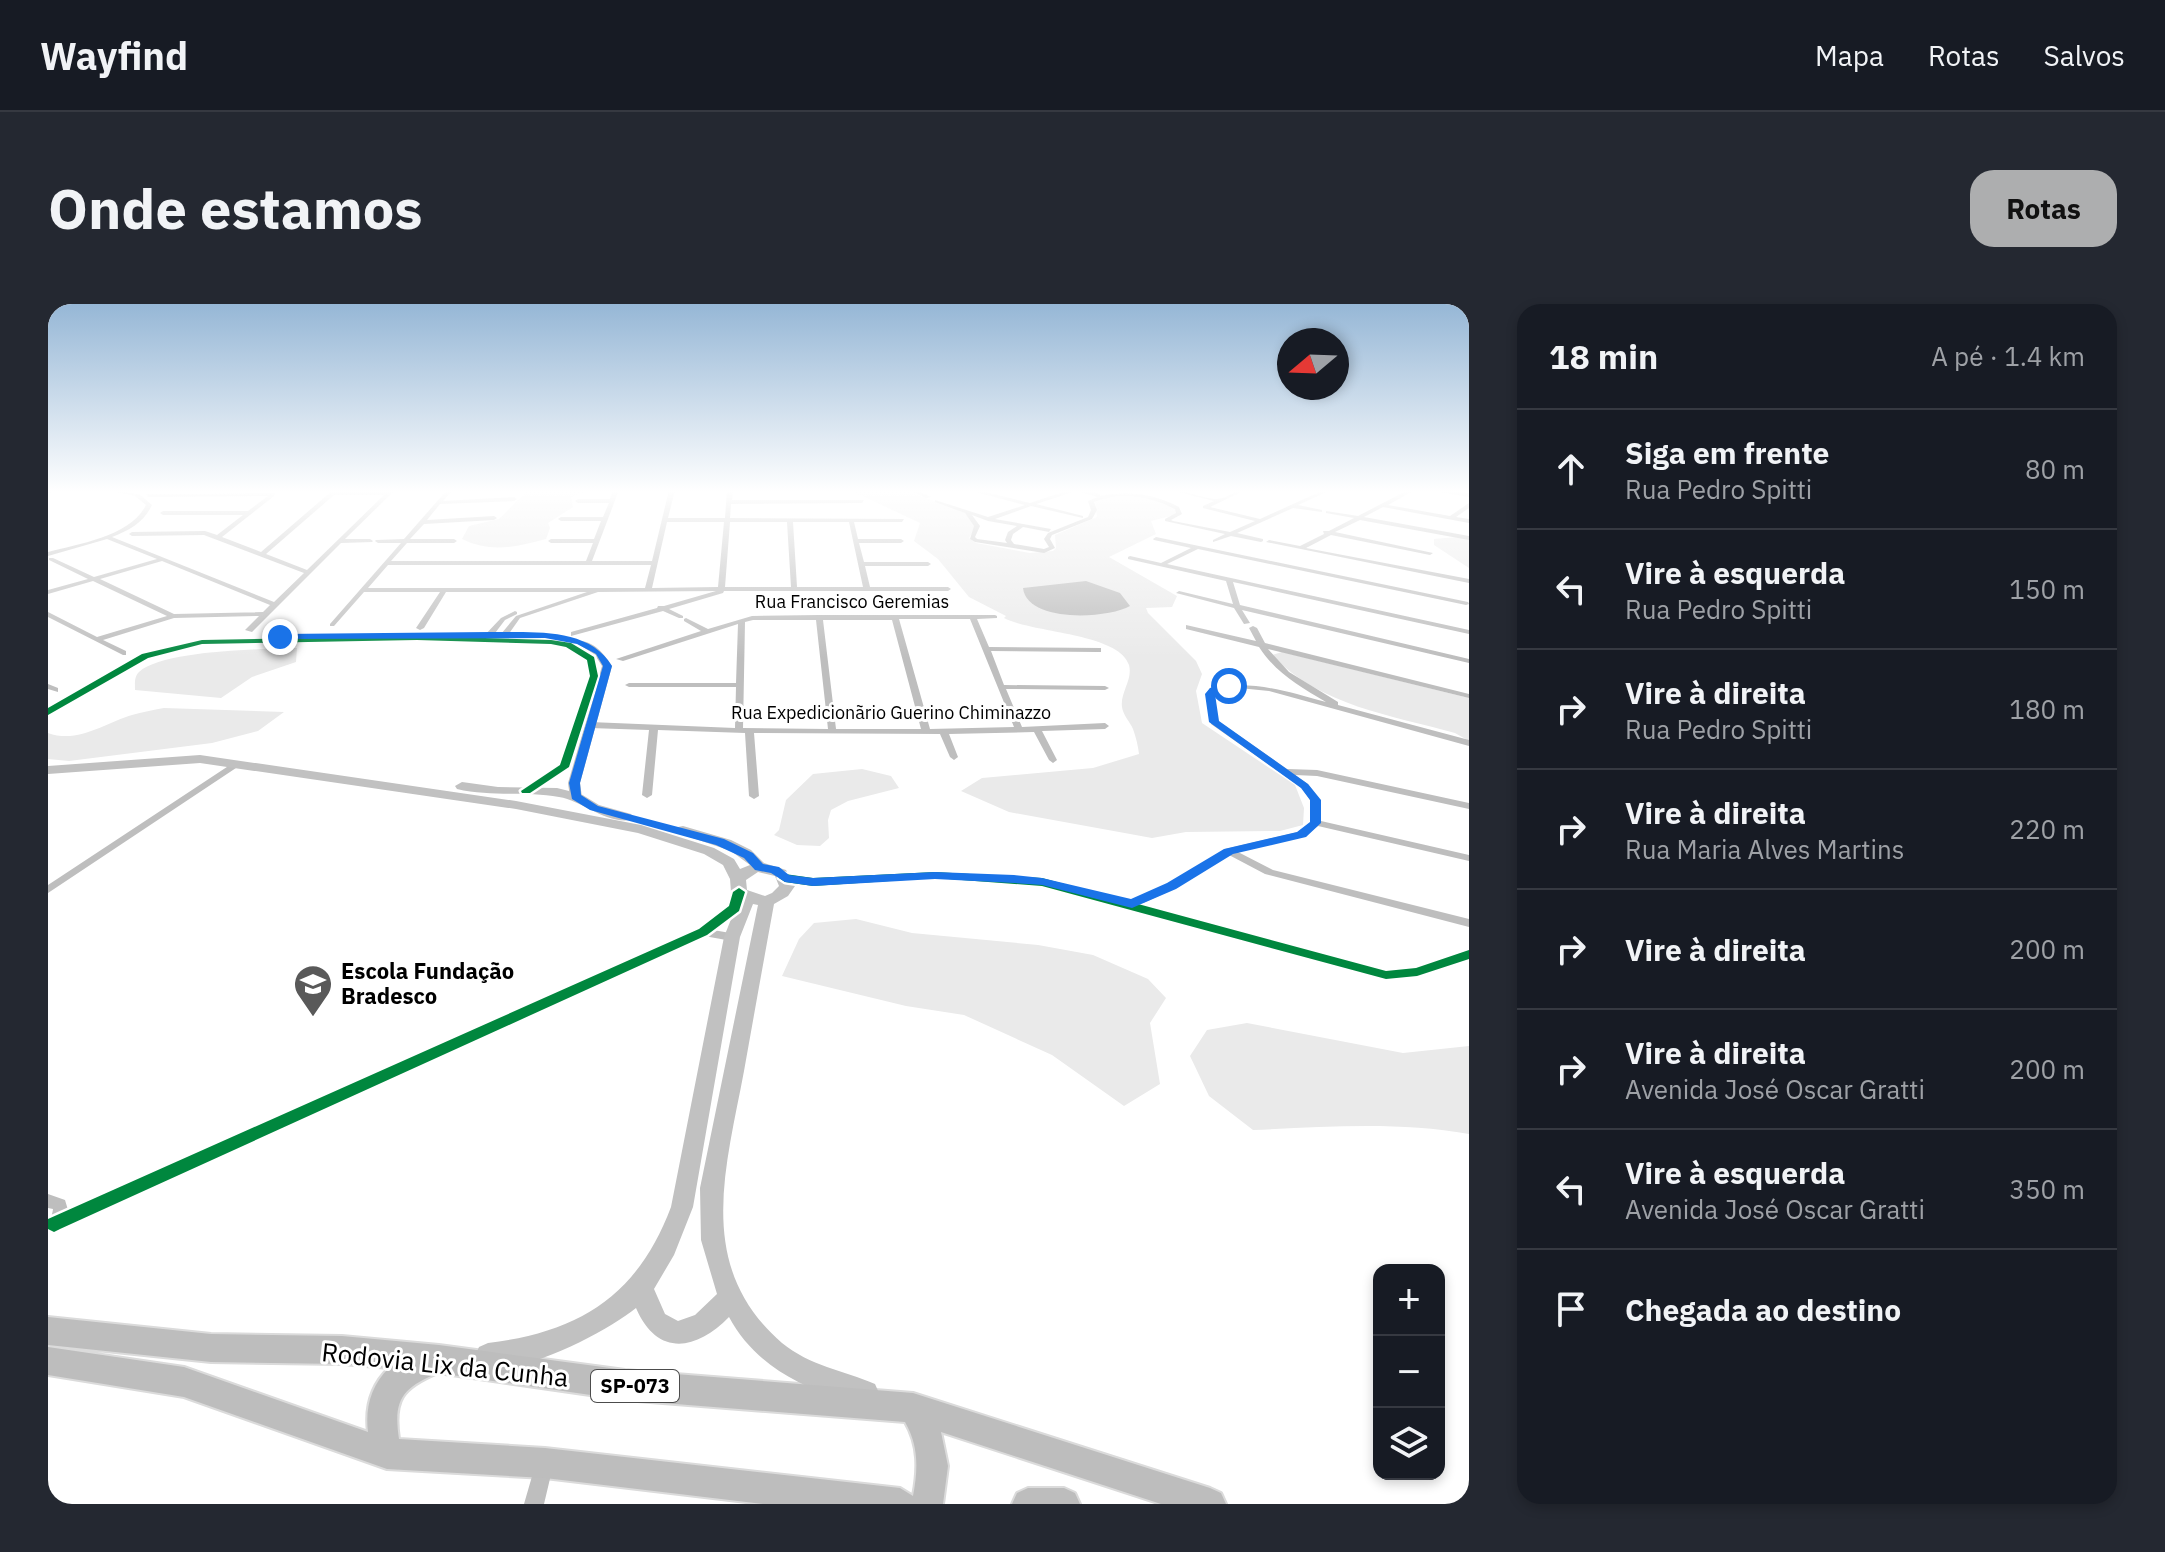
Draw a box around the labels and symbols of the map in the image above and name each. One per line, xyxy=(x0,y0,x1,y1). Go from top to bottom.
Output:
north arrow xyxy=(1277,328,1349,400)
street label: Rua Francisco Geremias xyxy=(755,590,949,613)
route end xyxy=(262,619,298,655)
route start xyxy=(1211,668,1247,704)
street label: Rua Expedicionãrio Guerino Chiminazzo xyxy=(731,701,1051,724)
place label: Escola Fundação Bradesco xyxy=(341,956,514,1010)
school or university icon: Escola Fundação Bradesco xyxy=(292,963,334,1018)
street label: Rodovia Lix da Cunha xyxy=(320,1334,570,1394)
road number: SP-073 xyxy=(591,1370,679,1402)

